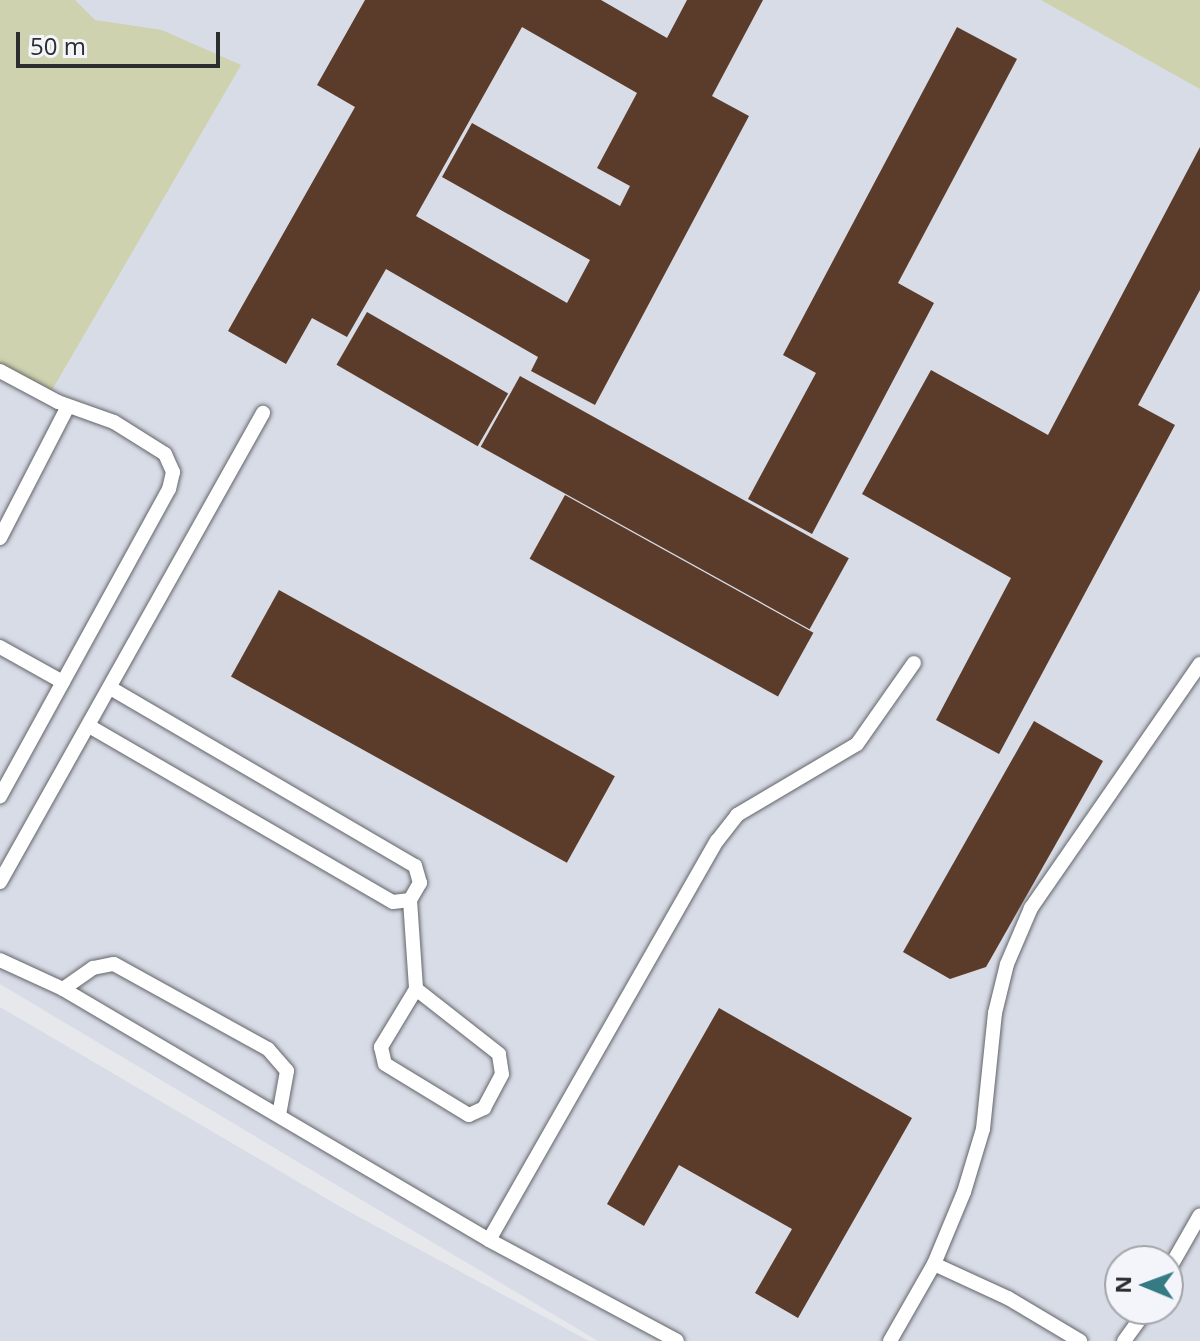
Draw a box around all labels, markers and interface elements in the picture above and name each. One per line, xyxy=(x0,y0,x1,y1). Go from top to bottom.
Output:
scale bar xyxy=(20,16,224,66)
text: 50 m xyxy=(30,29,86,62)
north arrow xyxy=(1104,1245,1184,1325)
text: N xyxy=(1107,1275,1137,1294)

